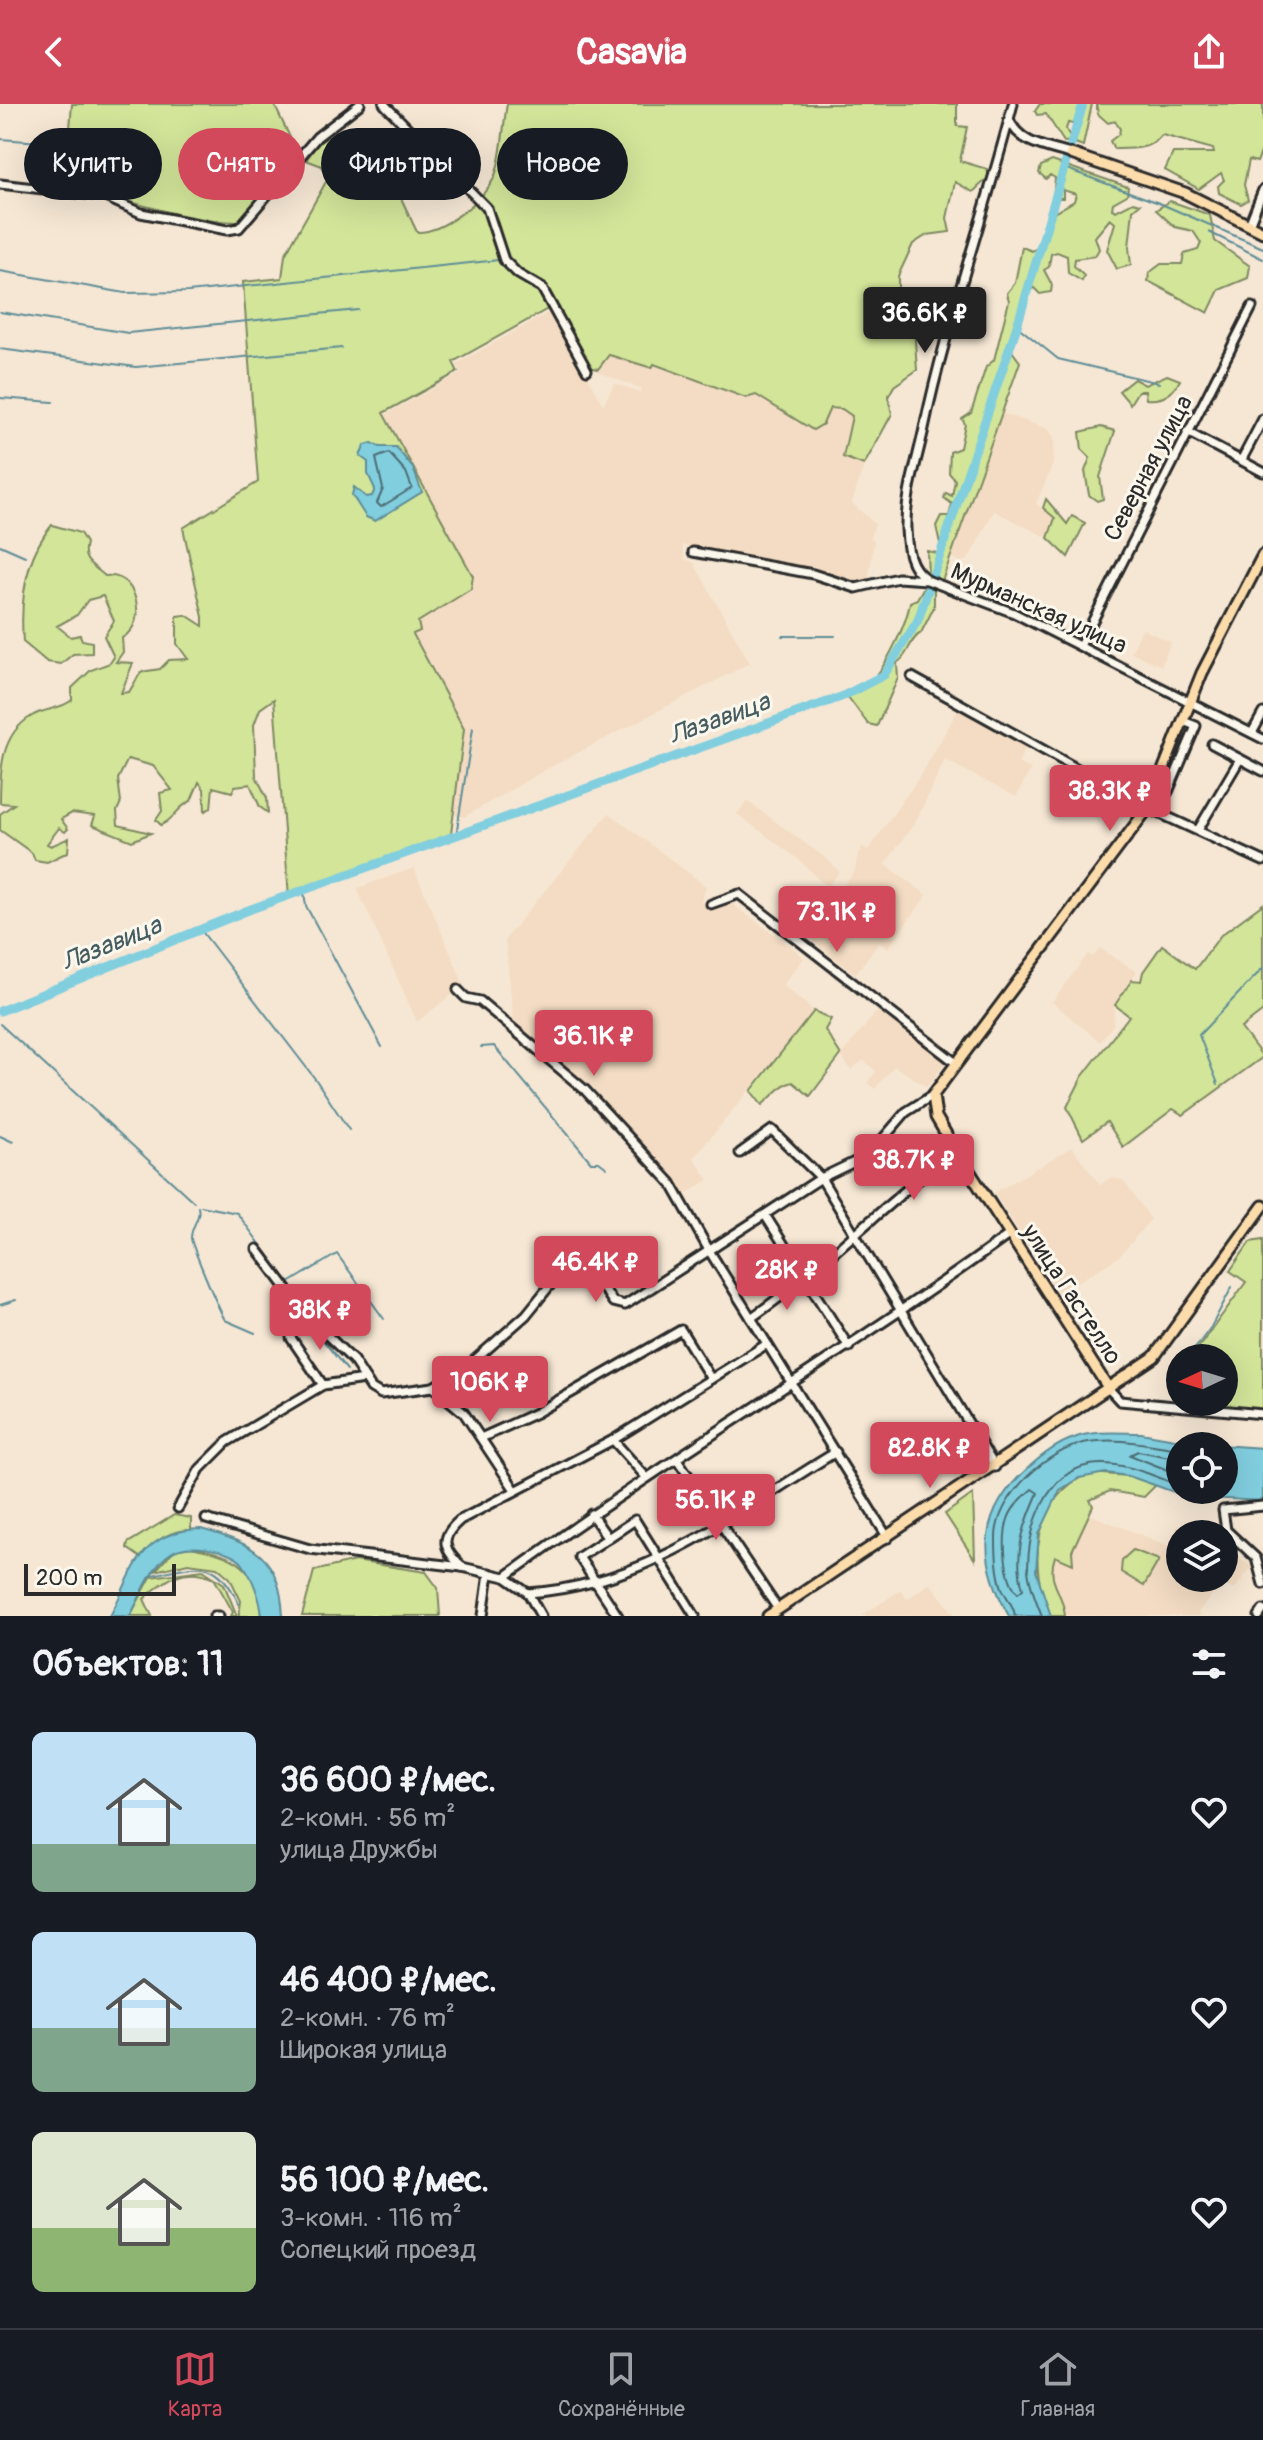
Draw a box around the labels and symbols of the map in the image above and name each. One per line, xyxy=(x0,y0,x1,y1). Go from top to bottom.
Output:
pin: 36.6K ₽ xyxy=(851,287,999,355)
street label: Северная улица xyxy=(1098,390,1199,546)
street label: Мурманская улица xyxy=(946,557,1131,660)
water label: Лазавица xyxy=(664,685,776,752)
pin: 38.3K ₽ xyxy=(1036,765,1184,833)
pin: 73.1K ₽ xyxy=(763,886,911,954)
water label: Лазавица xyxy=(57,909,168,978)
pin: 36.1K ₽ xyxy=(520,1010,668,1078)
pin: 38.7K ₽ xyxy=(840,1134,988,1202)
street label: улица Гастелло xyxy=(1015,1218,1128,1370)
pin: 46.4K ₽ xyxy=(522,1236,670,1304)
pin: 28K ₽ xyxy=(731,1244,843,1312)
pin: 38K ₽ xyxy=(264,1284,376,1352)
north arrow xyxy=(1166,1344,1238,1416)
pin: 106K ₽ xyxy=(425,1356,555,1424)
pin: 82.8K ₽ xyxy=(856,1422,1004,1490)
pin: 56.1K ₽ xyxy=(642,1474,790,1542)
scale bar xyxy=(24,1560,176,1596)

